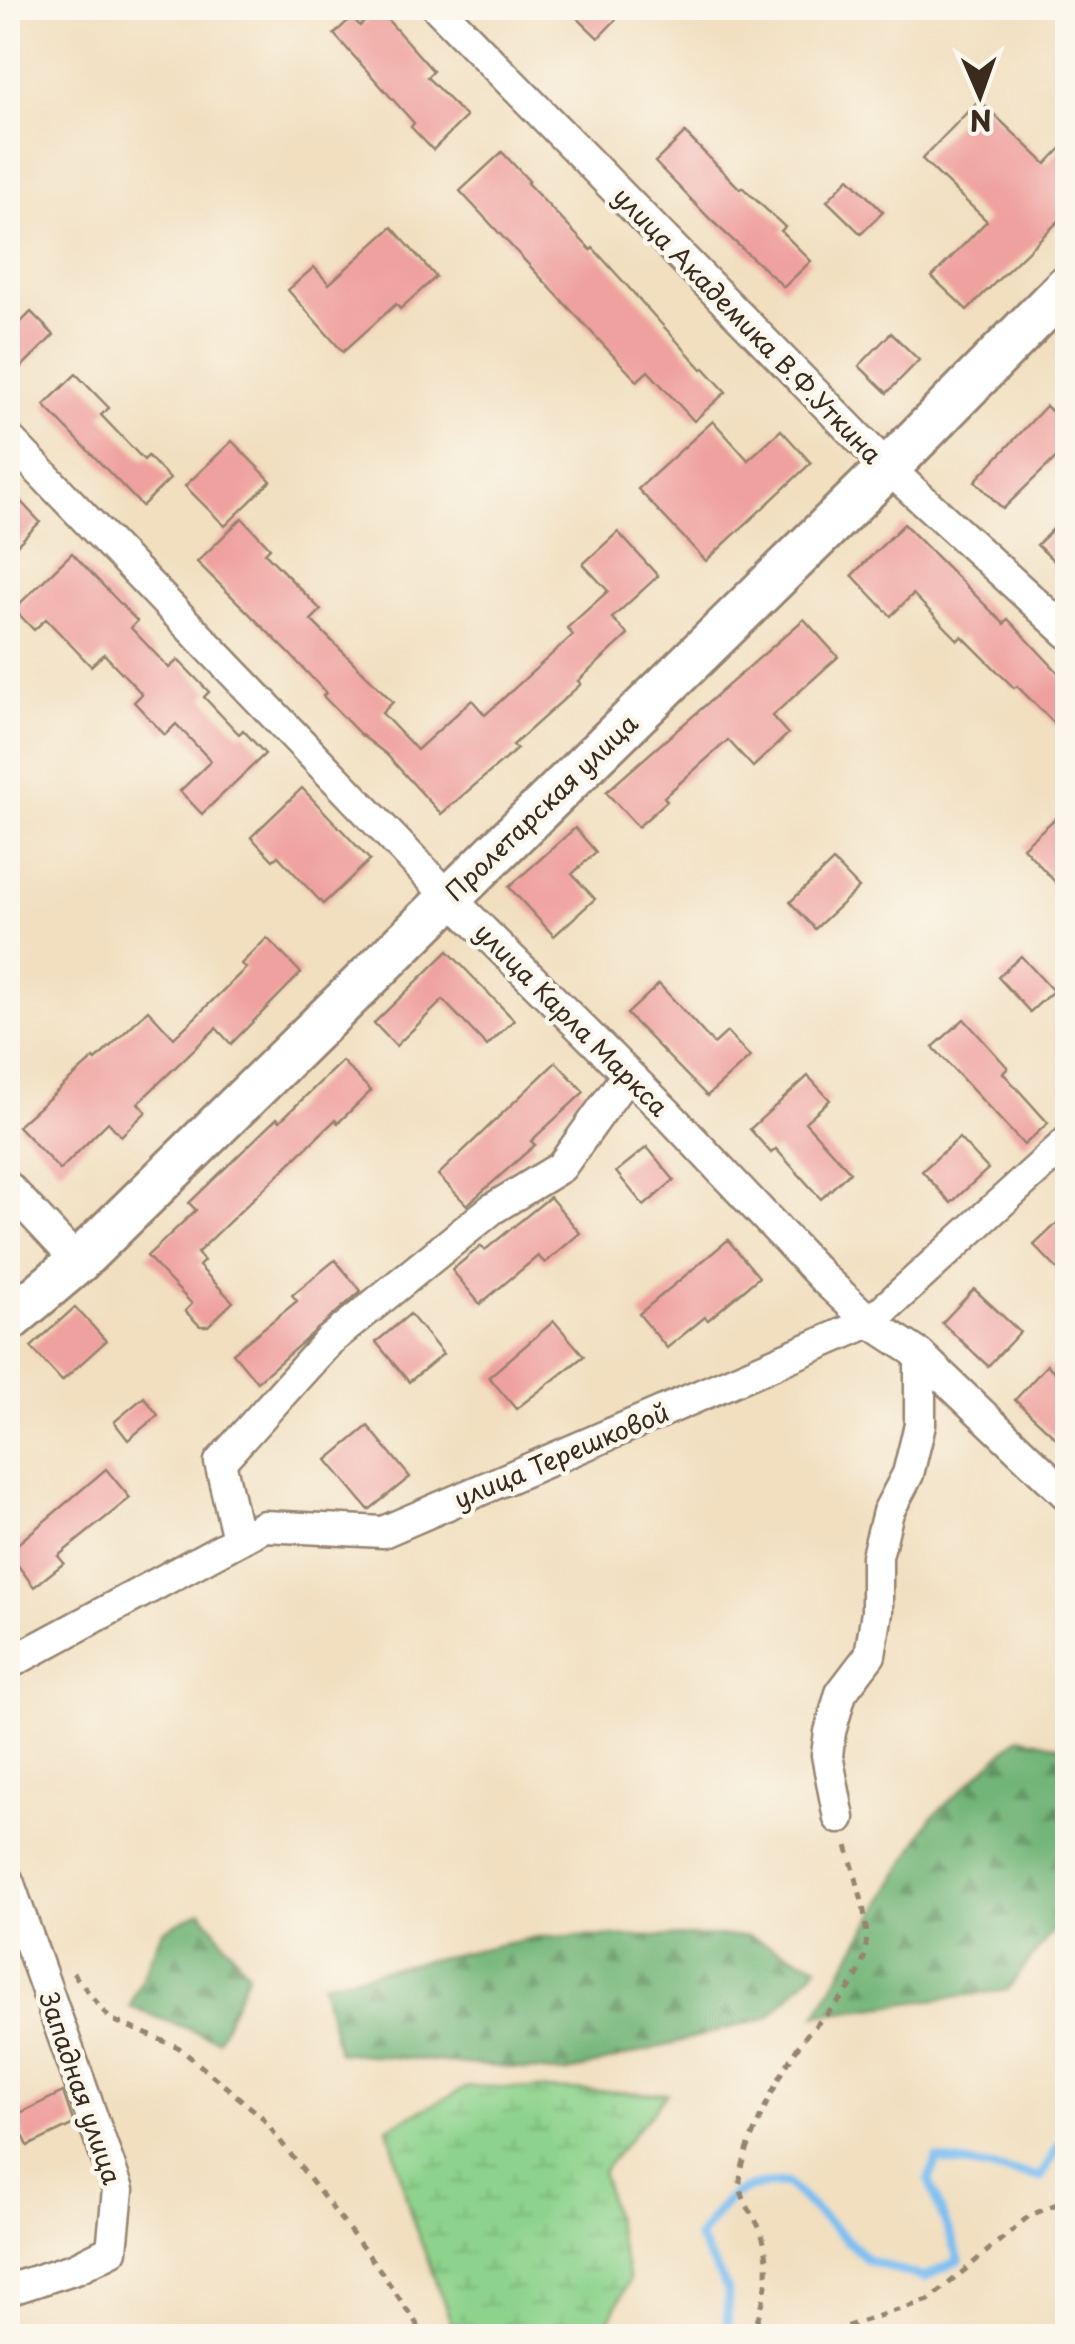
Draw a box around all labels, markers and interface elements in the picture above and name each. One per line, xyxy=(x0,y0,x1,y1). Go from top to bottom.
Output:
north arrow xyxy=(930,45,1030,145)
text: N xyxy=(969,100,993,143)
street label: улица Академика В.Ф.Уткина xyxy=(605,178,891,472)
street label: Пролетарская улица xyxy=(436,704,646,909)
street label: улица Карла Маркса xyxy=(466,913,678,1125)
street label: улица Терешковой xyxy=(448,1393,674,1517)
street label: Западная улица xyxy=(30,1987,132,2190)

